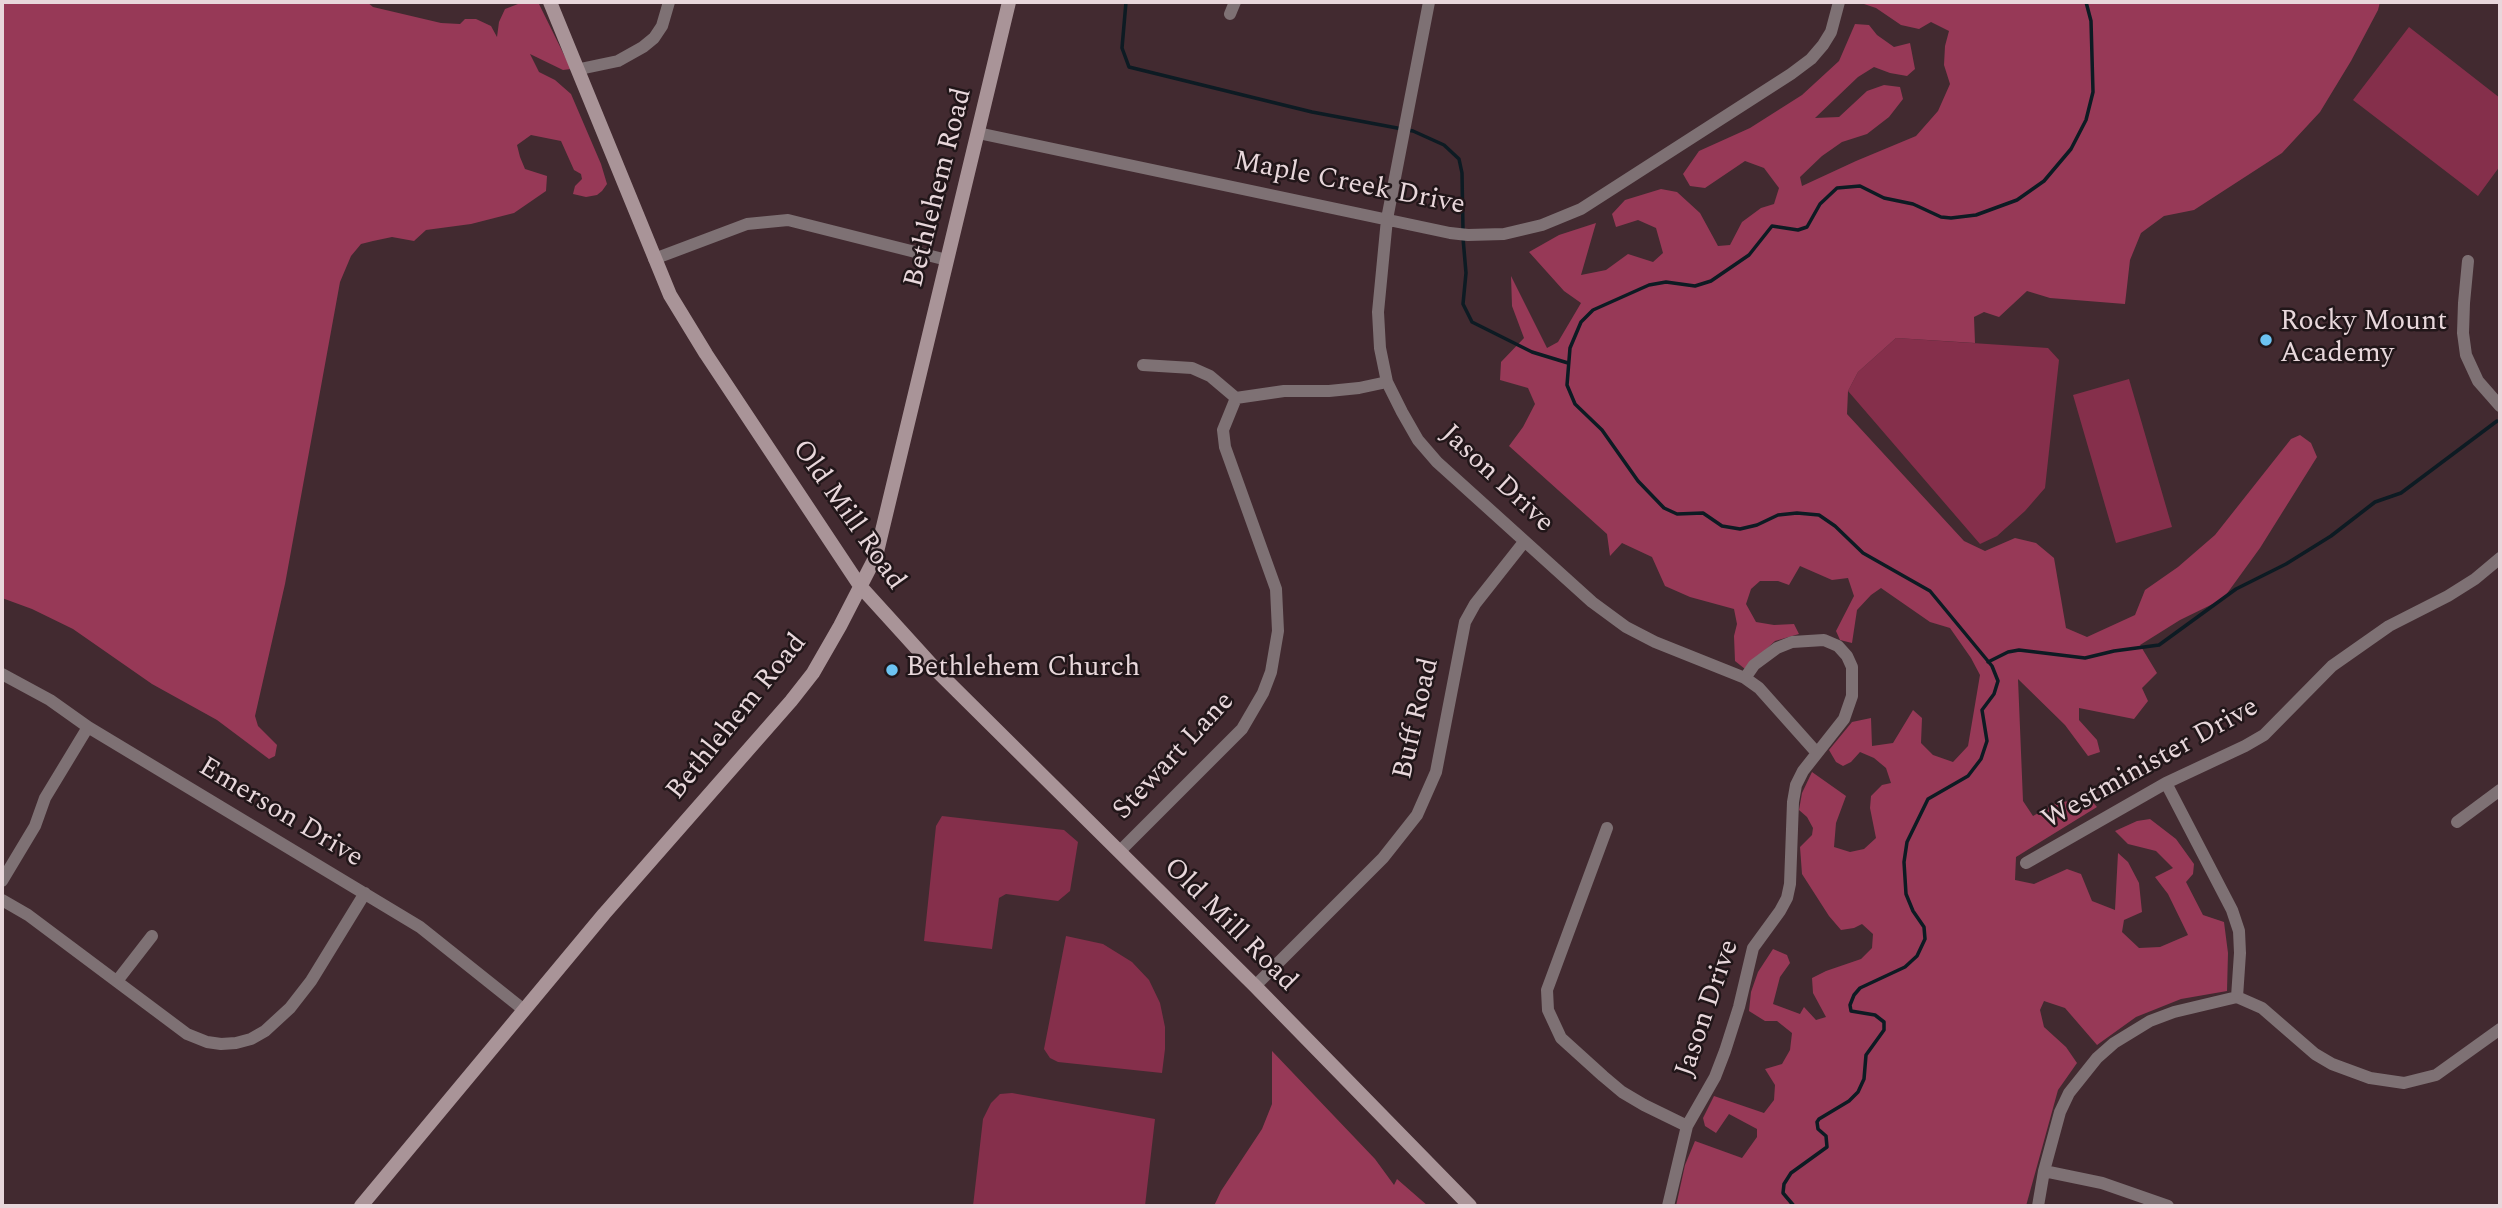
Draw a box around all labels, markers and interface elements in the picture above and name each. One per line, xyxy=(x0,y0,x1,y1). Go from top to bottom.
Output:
street label: Bethlehem Road xyxy=(899,85,981,291)
street label: Maple Creek Drive xyxy=(1230,146,1468,224)
place label: Rocky Mount Academy xyxy=(2280,307,2447,373)
marker: Rocky Mount Academy xyxy=(2258,332,2274,348)
street label: Jason Drive xyxy=(1432,419,1560,541)
street label: Old Mill Road xyxy=(783,434,911,598)
street label: Bethlehem Road xyxy=(661,628,815,808)
place label: Bethlehem Church xyxy=(906,653,1140,687)
street label: Buff Road xyxy=(1388,655,1448,783)
marker: Bethlehem Church xyxy=(884,662,900,678)
street label: Stewart Lane xyxy=(1107,686,1243,828)
street label: Westminister Drive xyxy=(2037,692,2265,838)
street label: Emerson Drive xyxy=(192,752,368,876)
street label: Old Mill Road xyxy=(1155,852,1303,1000)
street label: Jason Drive xyxy=(1670,936,1748,1082)

